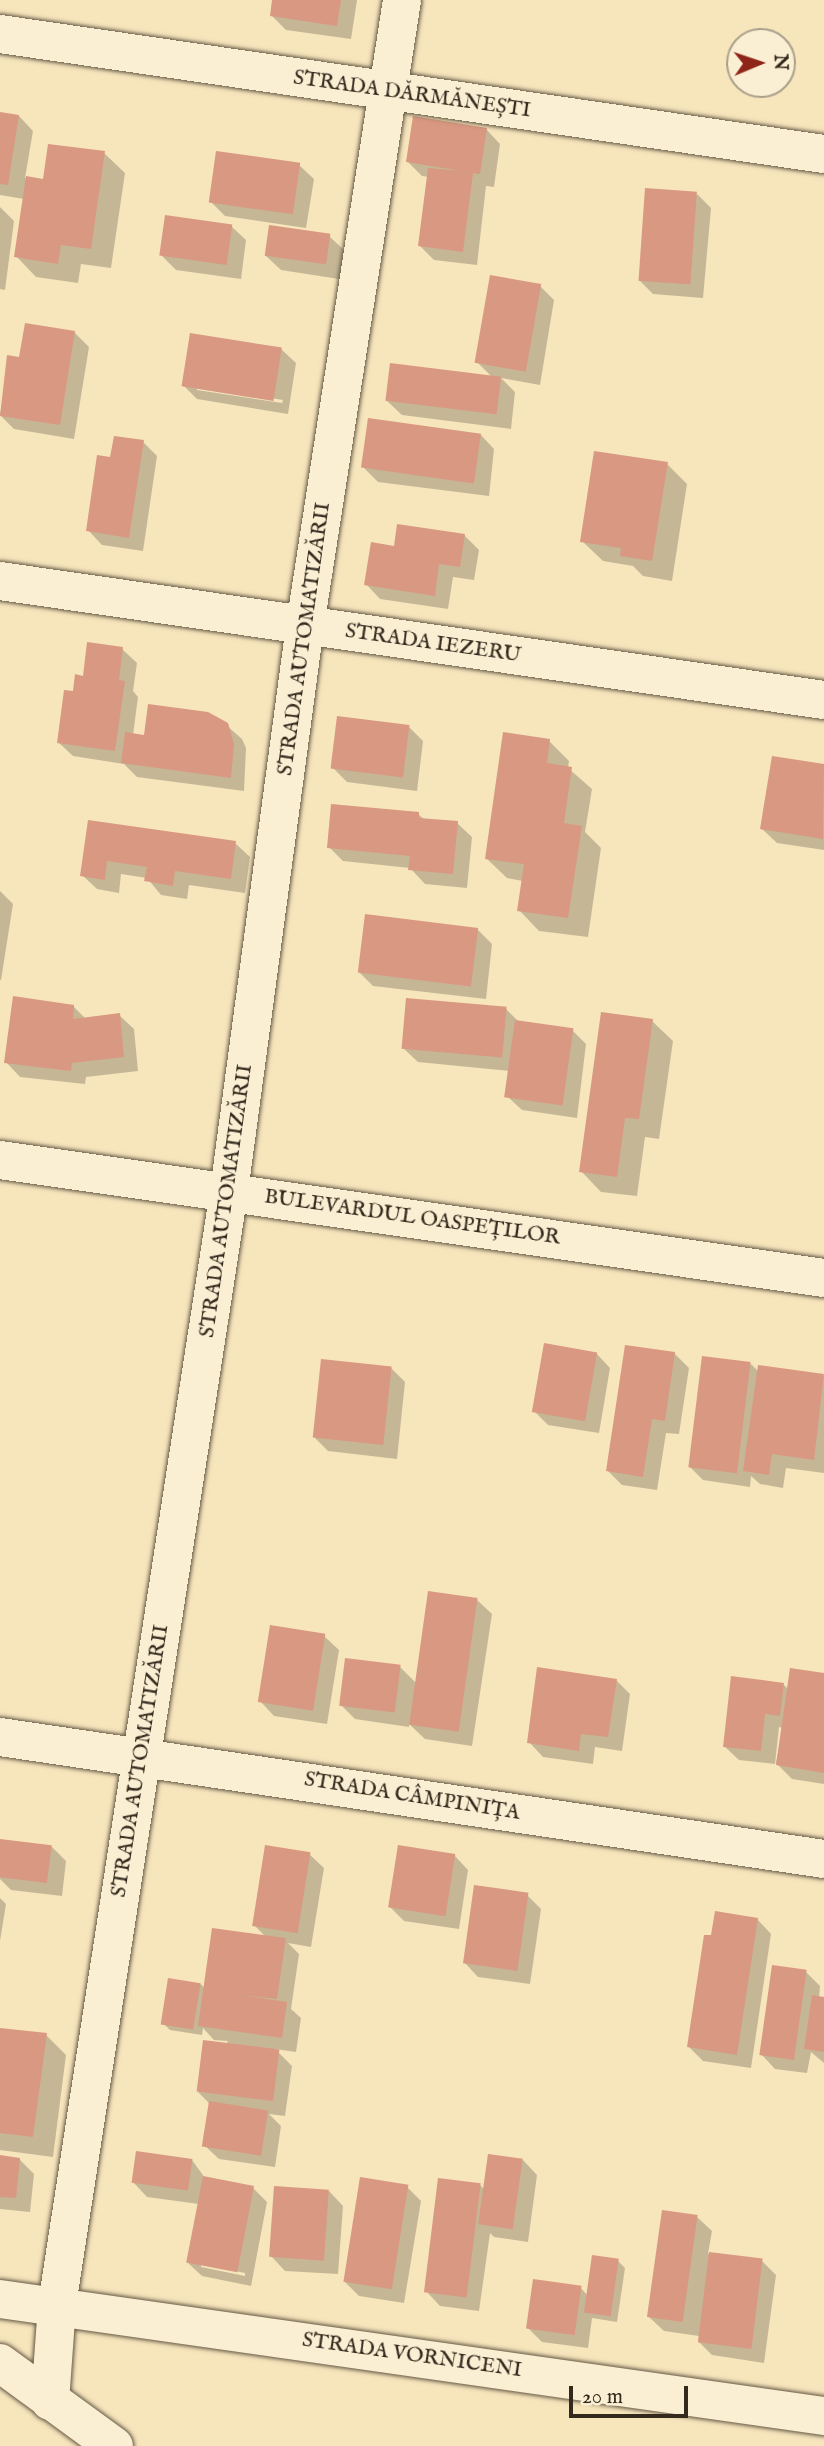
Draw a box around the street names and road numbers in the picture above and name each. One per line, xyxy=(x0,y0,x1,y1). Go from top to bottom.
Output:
street label: STRADA DĂRMĂNEȘTI xyxy=(292,66,532,124)
street label: STRADA AUTOMATIZĂRII xyxy=(273,501,337,777)
street label: STRADA IEZERU xyxy=(344,619,522,669)
street label: STRADA AUTOMATIZĂRII xyxy=(195,1063,259,1339)
street label: BULEVARDUL OASPEȚILOR xyxy=(263,1185,561,1251)
street label: STRADA AUTOMATIZĂRII xyxy=(107,1623,175,1899)
street label: STRADA CÂMPINIȚA xyxy=(302,1768,522,1826)
street label: STRADA VORNICENI xyxy=(301,2328,523,2384)

